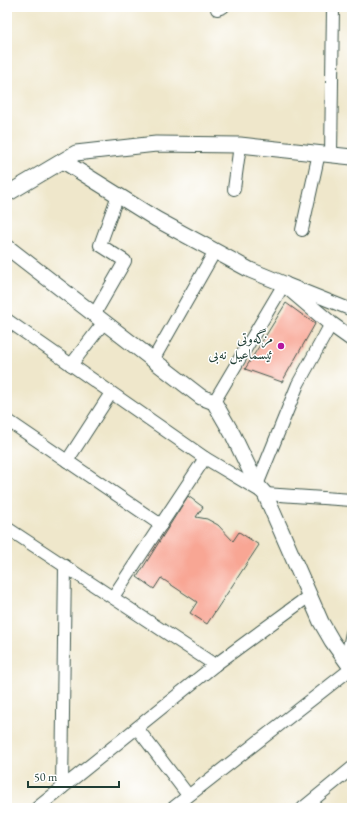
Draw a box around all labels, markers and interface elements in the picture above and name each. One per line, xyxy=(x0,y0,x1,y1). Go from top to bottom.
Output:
place label: مزگەوتی ئیسماعیل نەبی xyxy=(208,328,273,365)
marker: مزگەوتی ئیسماعیل نەبی xyxy=(276,341,286,351)
scale bar xyxy=(28,763,119,789)
text: 50 m xyxy=(34,769,58,785)

